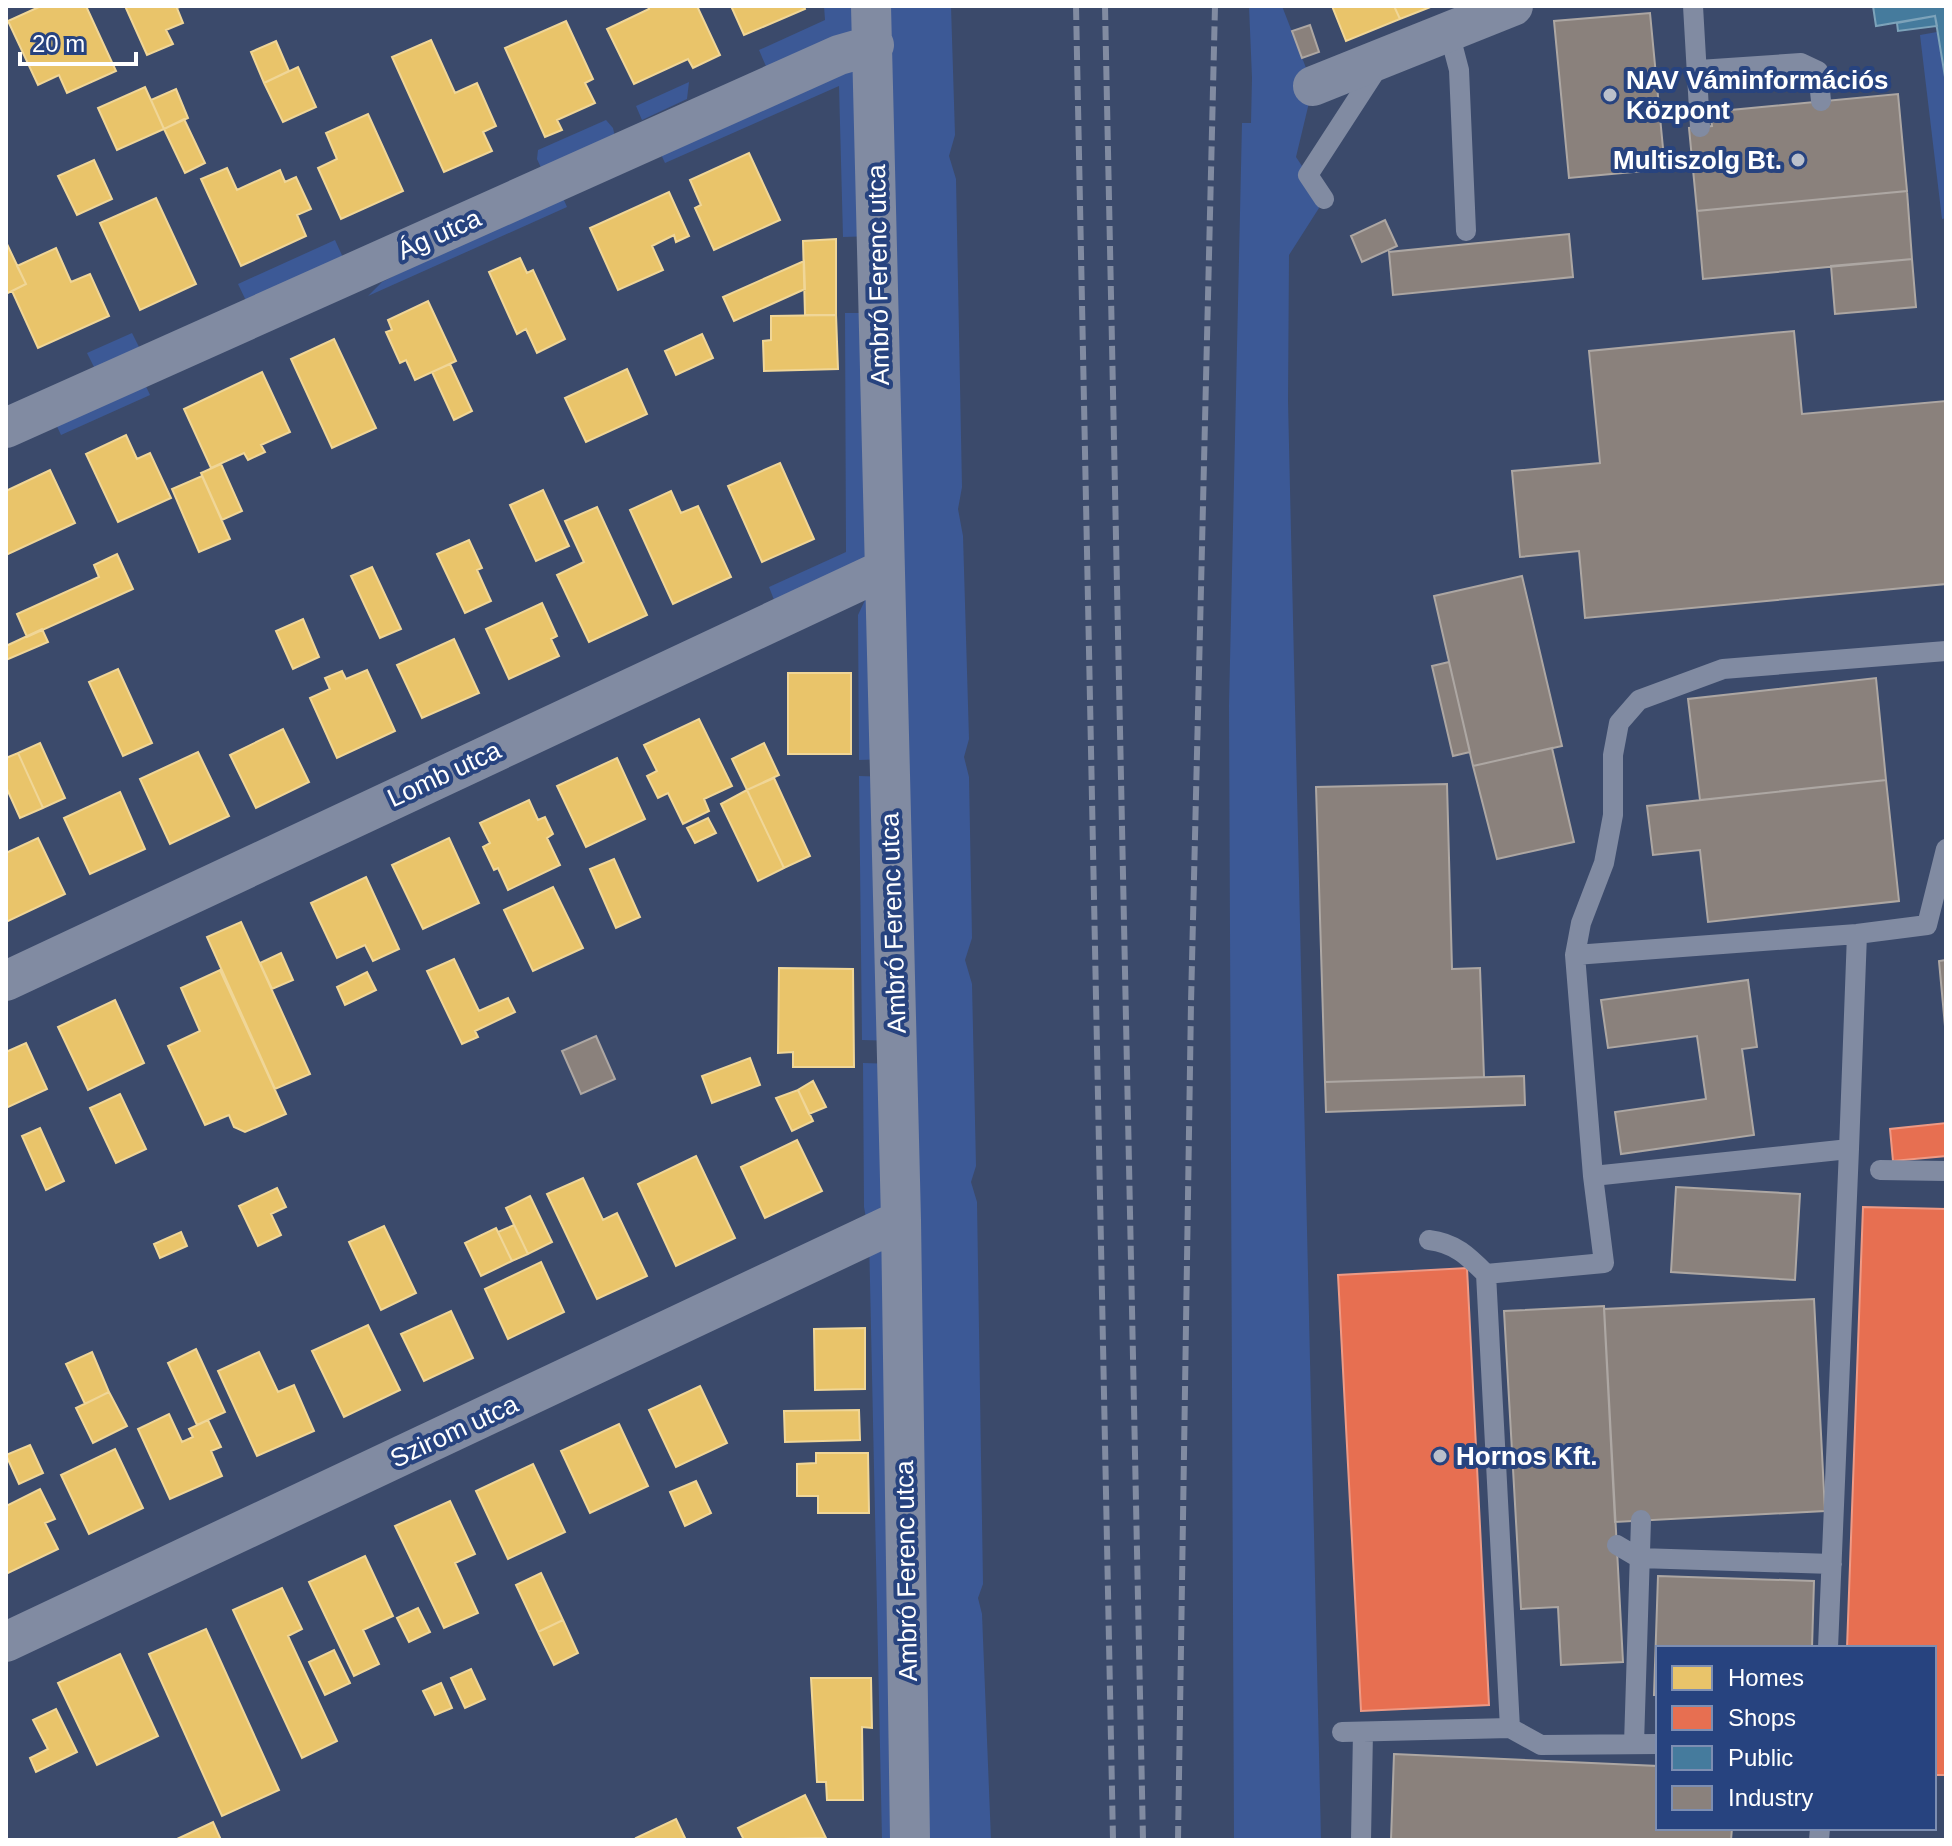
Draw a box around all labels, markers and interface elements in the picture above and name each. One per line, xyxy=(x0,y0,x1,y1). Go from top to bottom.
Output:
scale bar xyxy=(20,16,136,66)
text: 20 m xyxy=(32,30,85,57)
place label: NAV Váminformációs Központ xyxy=(1626,65,1888,125)
marker: NAV Váminformációs Központ xyxy=(1601,86,1619,104)
place label: Multiszolg Bt. xyxy=(1613,145,1782,175)
marker: Multiszolg Bt. xyxy=(1789,151,1807,169)
street label: Ambró Ferenc utca xyxy=(861,164,895,386)
street label: Ág utca xyxy=(393,202,486,266)
street label: Lomb utca xyxy=(383,735,506,813)
street label: Ambró Ferenc utca xyxy=(874,811,912,1034)
street label: Szirom utca xyxy=(385,1388,523,1474)
place label: Hornos Kft. xyxy=(1456,1441,1598,1471)
marker: Hornos Kft. xyxy=(1431,1447,1449,1465)
street label: Ambró Ferenc utca xyxy=(889,1460,923,1682)
legend xyxy=(1656,1646,1936,1830)
text: Homes xyxy=(1728,1664,1804,1691)
text: Shops xyxy=(1728,1704,1796,1731)
text: Public xyxy=(1728,1744,1793,1771)
text: Industry xyxy=(1728,1784,1813,1811)

